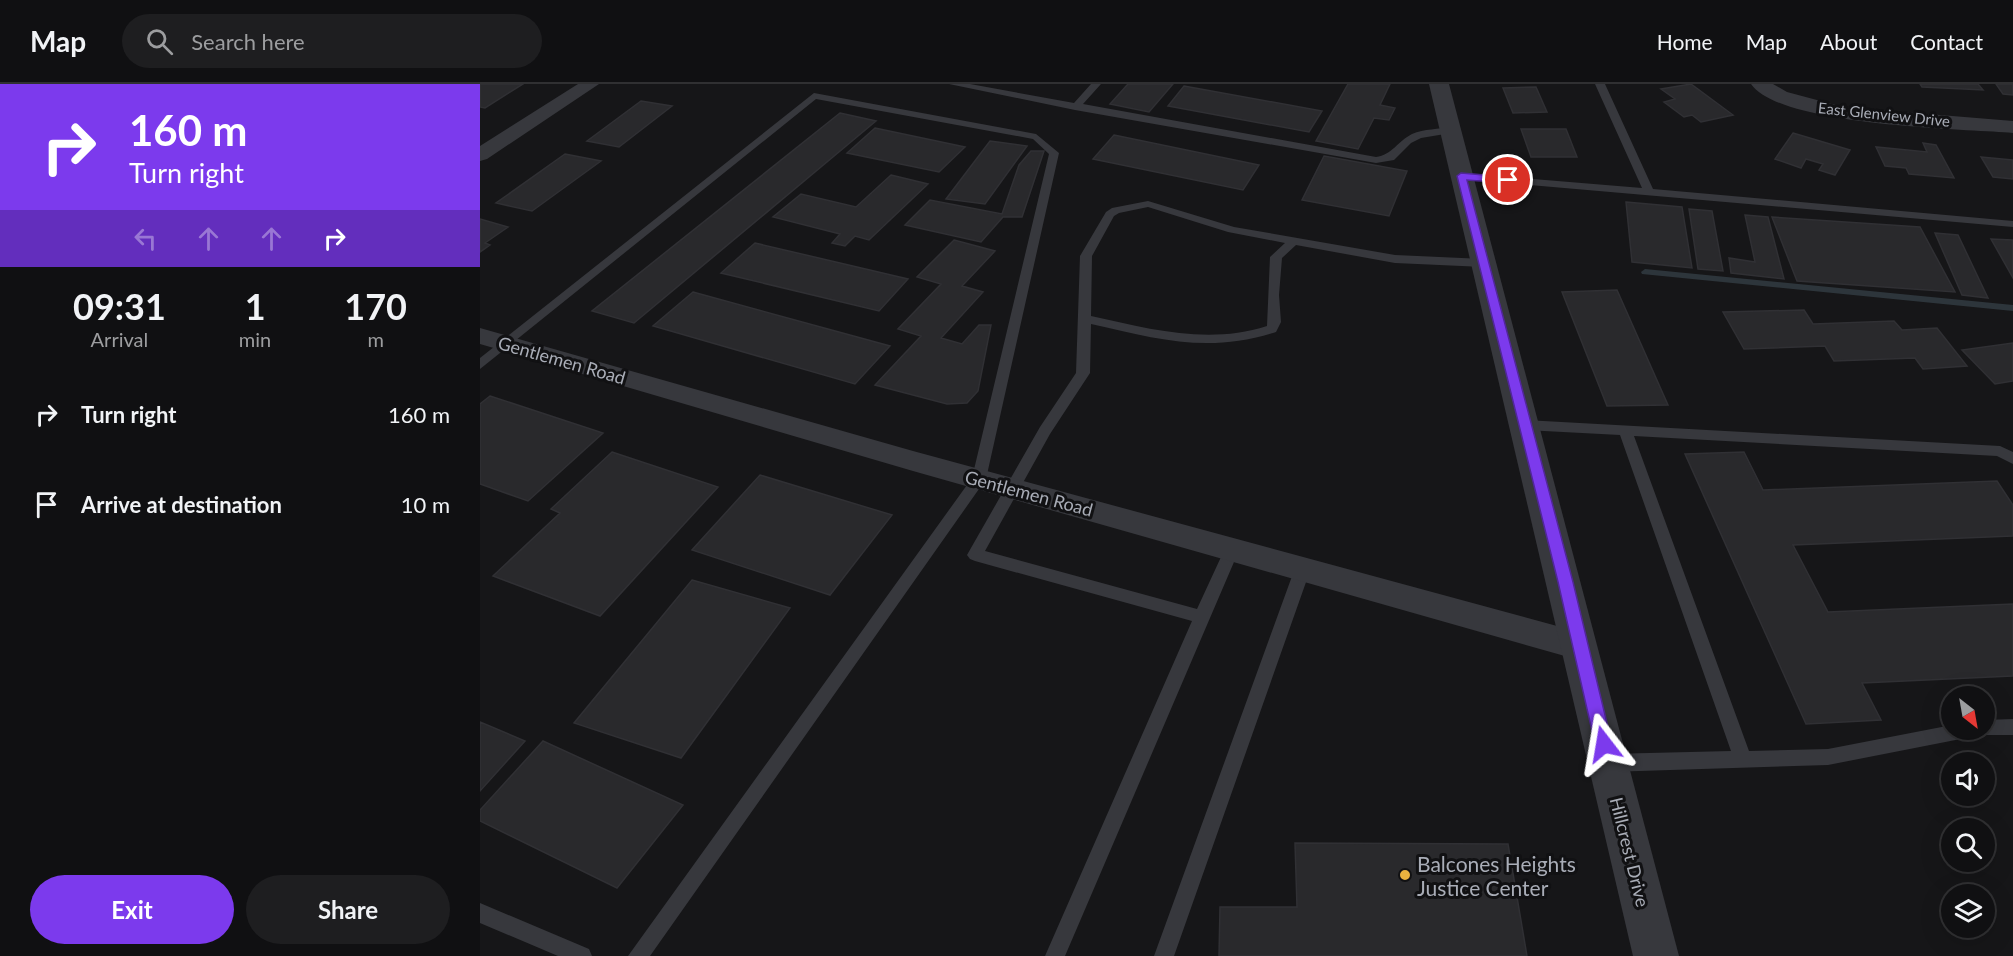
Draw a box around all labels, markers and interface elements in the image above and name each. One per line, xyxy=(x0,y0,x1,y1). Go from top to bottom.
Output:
search box xyxy=(122,14,542,68)
text: Map xyxy=(30,24,86,58)
icon: search xyxy=(143,25,176,58)
text: Search here xyxy=(191,28,305,55)
text: Home xyxy=(1657,29,1713,54)
text: Map xyxy=(1746,29,1787,54)
text: About xyxy=(1820,29,1877,54)
text: Contact xyxy=(1910,29,1983,54)
street label: East Glenview Drive xyxy=(1817,98,1951,130)
text: 160 m xyxy=(129,105,247,155)
icon: right xyxy=(30,108,108,186)
pin xyxy=(1482,154,1533,205)
text: Turn right xyxy=(129,156,244,189)
icon: arrive xyxy=(1491,163,1524,196)
icon: left xyxy=(129,222,162,255)
icon: ahead xyxy=(192,222,225,255)
icon: ahead xyxy=(255,222,288,255)
icon: right xyxy=(318,222,351,255)
text: 09:31 xyxy=(73,284,166,328)
text: 1 xyxy=(245,284,266,328)
text: 170 xyxy=(344,284,407,328)
text: Arrival xyxy=(91,327,148,351)
text: min xyxy=(239,327,271,351)
text: m xyxy=(367,327,384,351)
street label: Gentlemen Road xyxy=(496,331,628,389)
icon: right xyxy=(30,398,63,431)
text: Turn right xyxy=(81,401,176,428)
text: 160 m xyxy=(388,401,450,428)
street label: Gentlemen Road xyxy=(963,465,1095,521)
icon: arrive xyxy=(30,488,63,521)
text: Arrive at destination xyxy=(81,491,282,518)
text: 10 m xyxy=(401,491,450,518)
north arrow xyxy=(1941,686,1995,740)
map controls xyxy=(1941,686,1995,938)
position arrow xyxy=(1572,712,1636,776)
button: sound xyxy=(1941,752,1995,806)
street label: Hillcrest Drive xyxy=(1606,795,1654,909)
button: search xyxy=(1941,818,1995,872)
place label: Balcones Heights Justice Center xyxy=(1417,851,1576,900)
marker: Balcones Heights Justice Center xyxy=(1398,868,1412,882)
button: Exit xyxy=(30,875,234,944)
button: Share xyxy=(246,875,450,944)
button: layers xyxy=(1941,884,1995,938)

